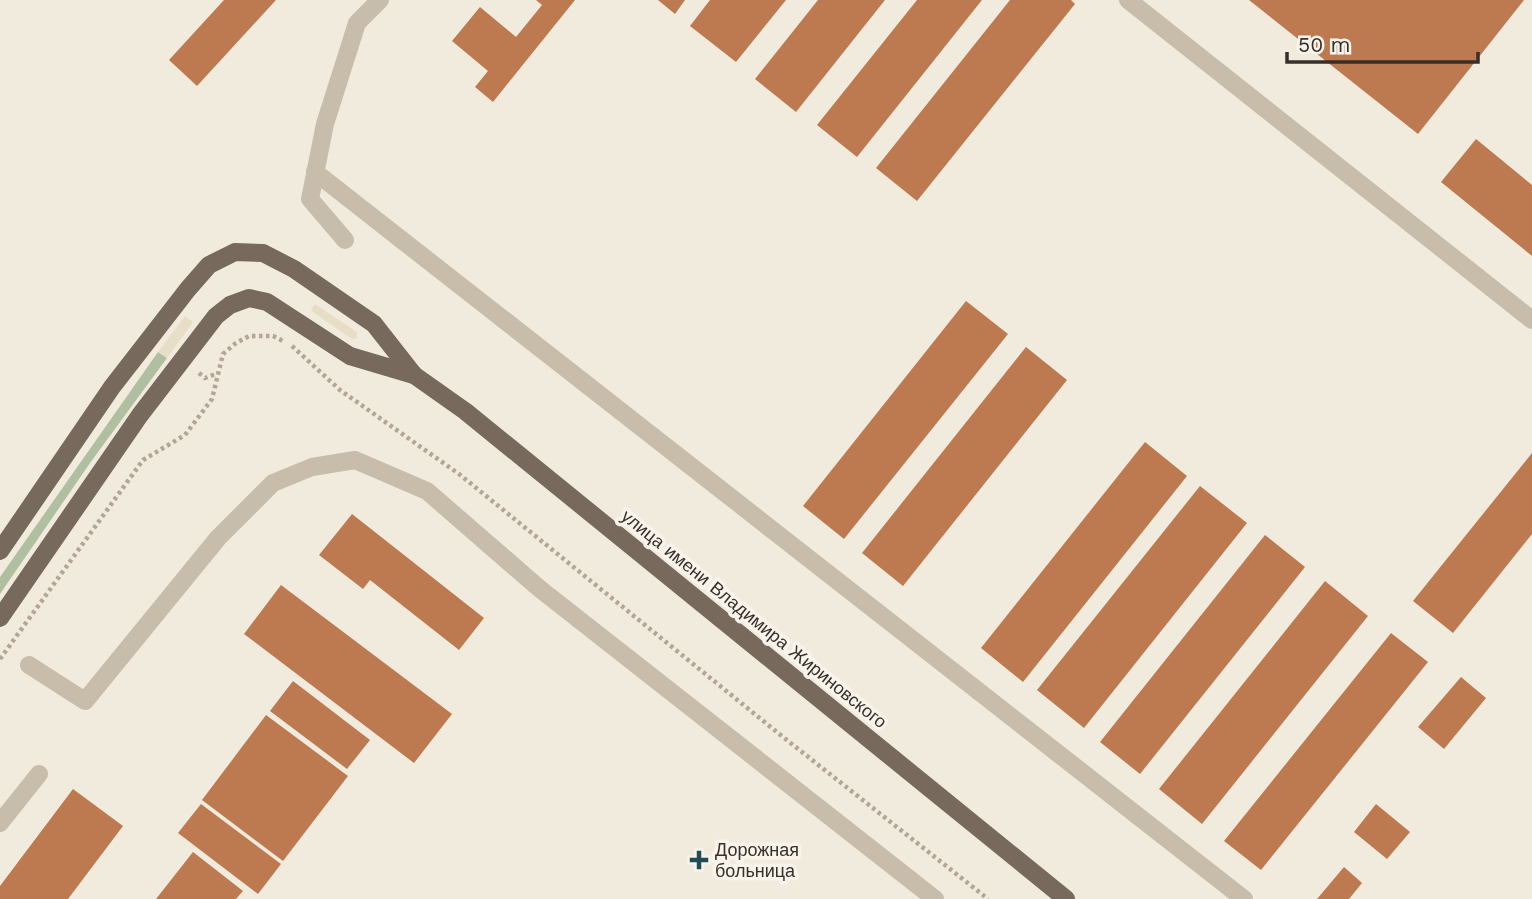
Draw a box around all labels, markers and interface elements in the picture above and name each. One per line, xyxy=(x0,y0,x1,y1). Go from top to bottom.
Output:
scale bar xyxy=(1287,21,1478,65)
text: 50 m xyxy=(1298,32,1350,57)
street label: улица имени Владимира Жириновского xyxy=(617,505,891,732)
place label: Дорожная больница xyxy=(715,839,799,881)
marker: Дорожная больница xyxy=(689,850,709,870)

